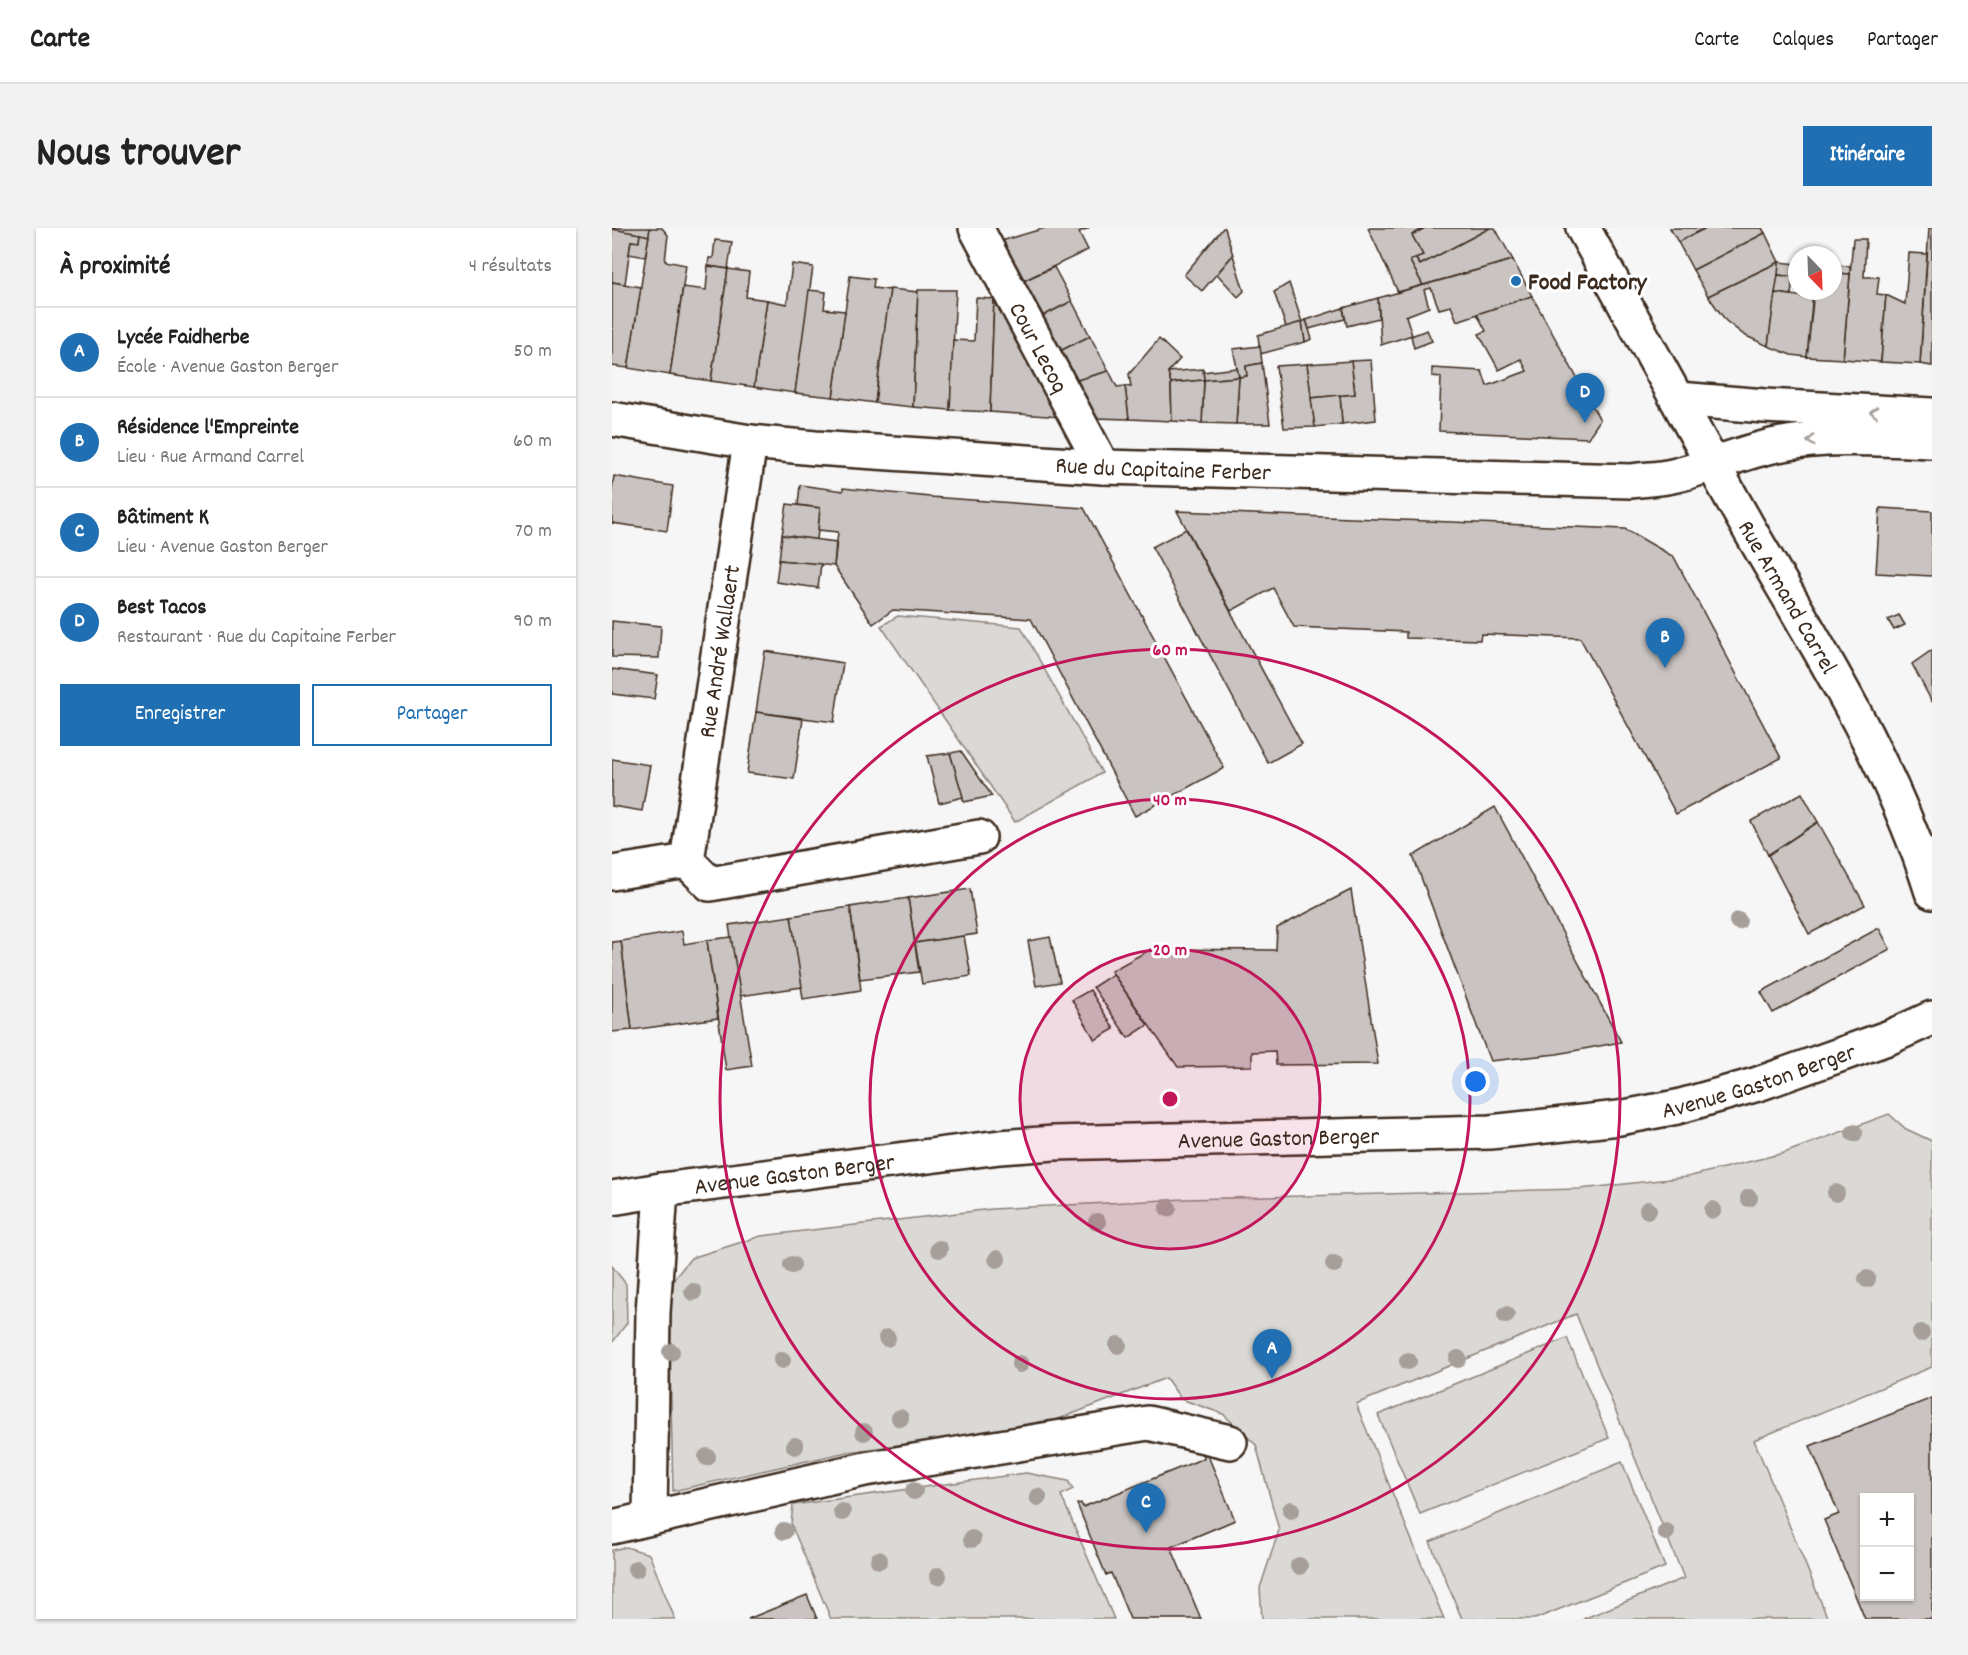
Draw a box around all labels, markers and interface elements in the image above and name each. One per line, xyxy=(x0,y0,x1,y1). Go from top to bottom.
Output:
text: Carte xyxy=(30,21,90,61)
text: Carte xyxy=(1694,26,1739,56)
text: Calques xyxy=(1772,26,1834,56)
text: Partager xyxy=(1867,26,1938,56)
text: Nous trouver xyxy=(36,126,240,186)
button: Itinéraire xyxy=(1803,126,1932,186)
north arrow xyxy=(1788,246,1842,300)
text: À proximité xyxy=(60,249,170,286)
text: 4 résultats xyxy=(469,253,552,281)
place label: Food Factory xyxy=(1528,267,1648,301)
marker: Food Factory xyxy=(1509,274,1523,288)
street label: Cour Lecoq xyxy=(999,297,1075,400)
text: Lycée Faidherbe xyxy=(117,323,250,354)
text: A xyxy=(74,338,85,366)
text: 50 m xyxy=(514,338,552,366)
text: École · Avenue Gaston Berger xyxy=(117,354,338,382)
pin: D xyxy=(1566,374,1604,423)
one-way arrow xyxy=(1869,406,1878,419)
text: Résidence l'Empreinte xyxy=(117,413,299,444)
text: B xyxy=(75,428,84,456)
text: 60 m xyxy=(513,428,552,456)
one-way arrow xyxy=(1806,434,1815,447)
text: Lieu · Rue Armand Carrel xyxy=(117,444,304,472)
street label: Rue du Capitaine Ferber xyxy=(1054,450,1271,491)
text: Bâtiment K xyxy=(117,503,209,534)
street label: Rue Armand Carrel xyxy=(1728,515,1844,681)
text: C xyxy=(75,518,84,546)
text: 70 m xyxy=(515,518,552,546)
text: Lieu · Avenue Gaston Berger xyxy=(117,534,328,562)
street label: Rue André Wallaert xyxy=(692,563,751,741)
text: Best Tacos xyxy=(117,593,207,624)
text: D xyxy=(74,608,85,636)
text: 90 m xyxy=(514,608,552,636)
pin: B xyxy=(1646,618,1684,668)
text: Restaurant · Rue du Capitaine Ferber xyxy=(117,624,396,652)
text: 60 m xyxy=(1152,639,1188,664)
button: Enregistrer xyxy=(60,684,300,746)
button: Partager xyxy=(312,684,552,746)
text: 40 m xyxy=(1153,789,1187,814)
text: 20 m xyxy=(1153,939,1187,964)
street label: Avenue Gaston Berger xyxy=(1659,1036,1861,1129)
your location xyxy=(1461,1067,1490,1096)
centre of rings xyxy=(1160,1089,1180,1109)
street label: Avenue Gaston Berger xyxy=(1177,1121,1380,1160)
street label: Avenue Gaston Berger xyxy=(692,1147,897,1206)
pin: A xyxy=(1252,1330,1292,1379)
pin: C xyxy=(1126,1484,1166,1533)
map controls xyxy=(1860,1493,1914,1601)
button: + xyxy=(1860,1493,1914,1547)
button: − xyxy=(1860,1547,1914,1601)

